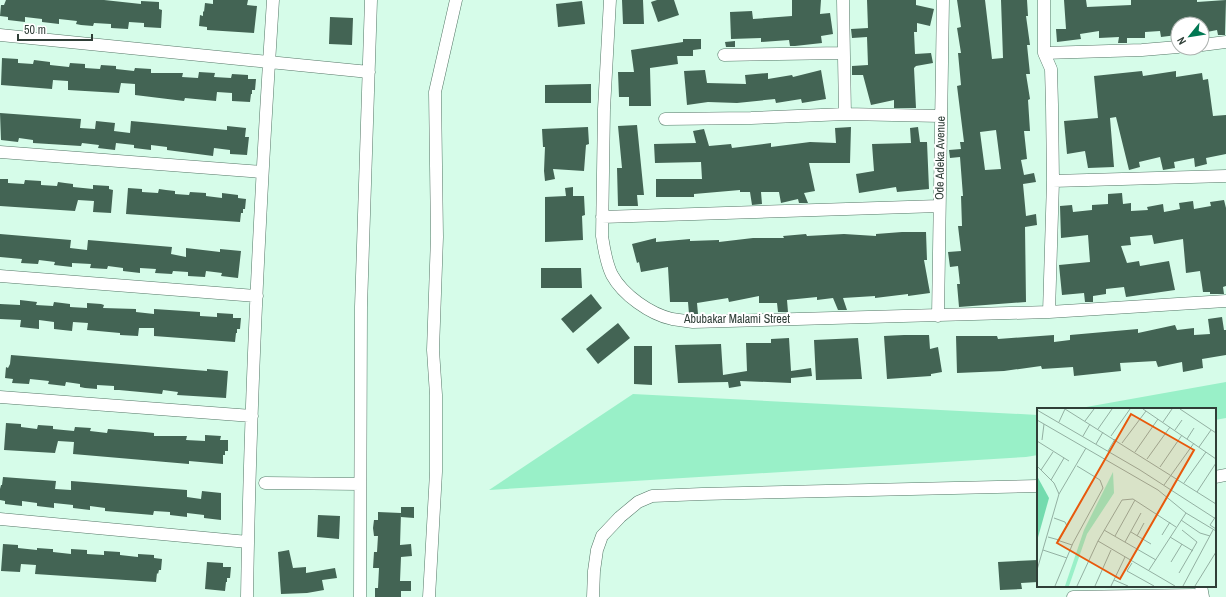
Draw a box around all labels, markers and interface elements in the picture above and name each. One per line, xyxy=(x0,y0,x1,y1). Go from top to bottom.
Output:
scale bar xyxy=(18,16,92,42)
north arrow xyxy=(1170,16,1210,56)
text: 50 m xyxy=(24,22,46,38)
text: N xyxy=(1174,35,1189,47)
street label: Ode Adeka Avenue xyxy=(931,116,949,200)
street label: Abubakar Malami Street xyxy=(683,311,790,327)
inset map xyxy=(1037,408,1216,587)

